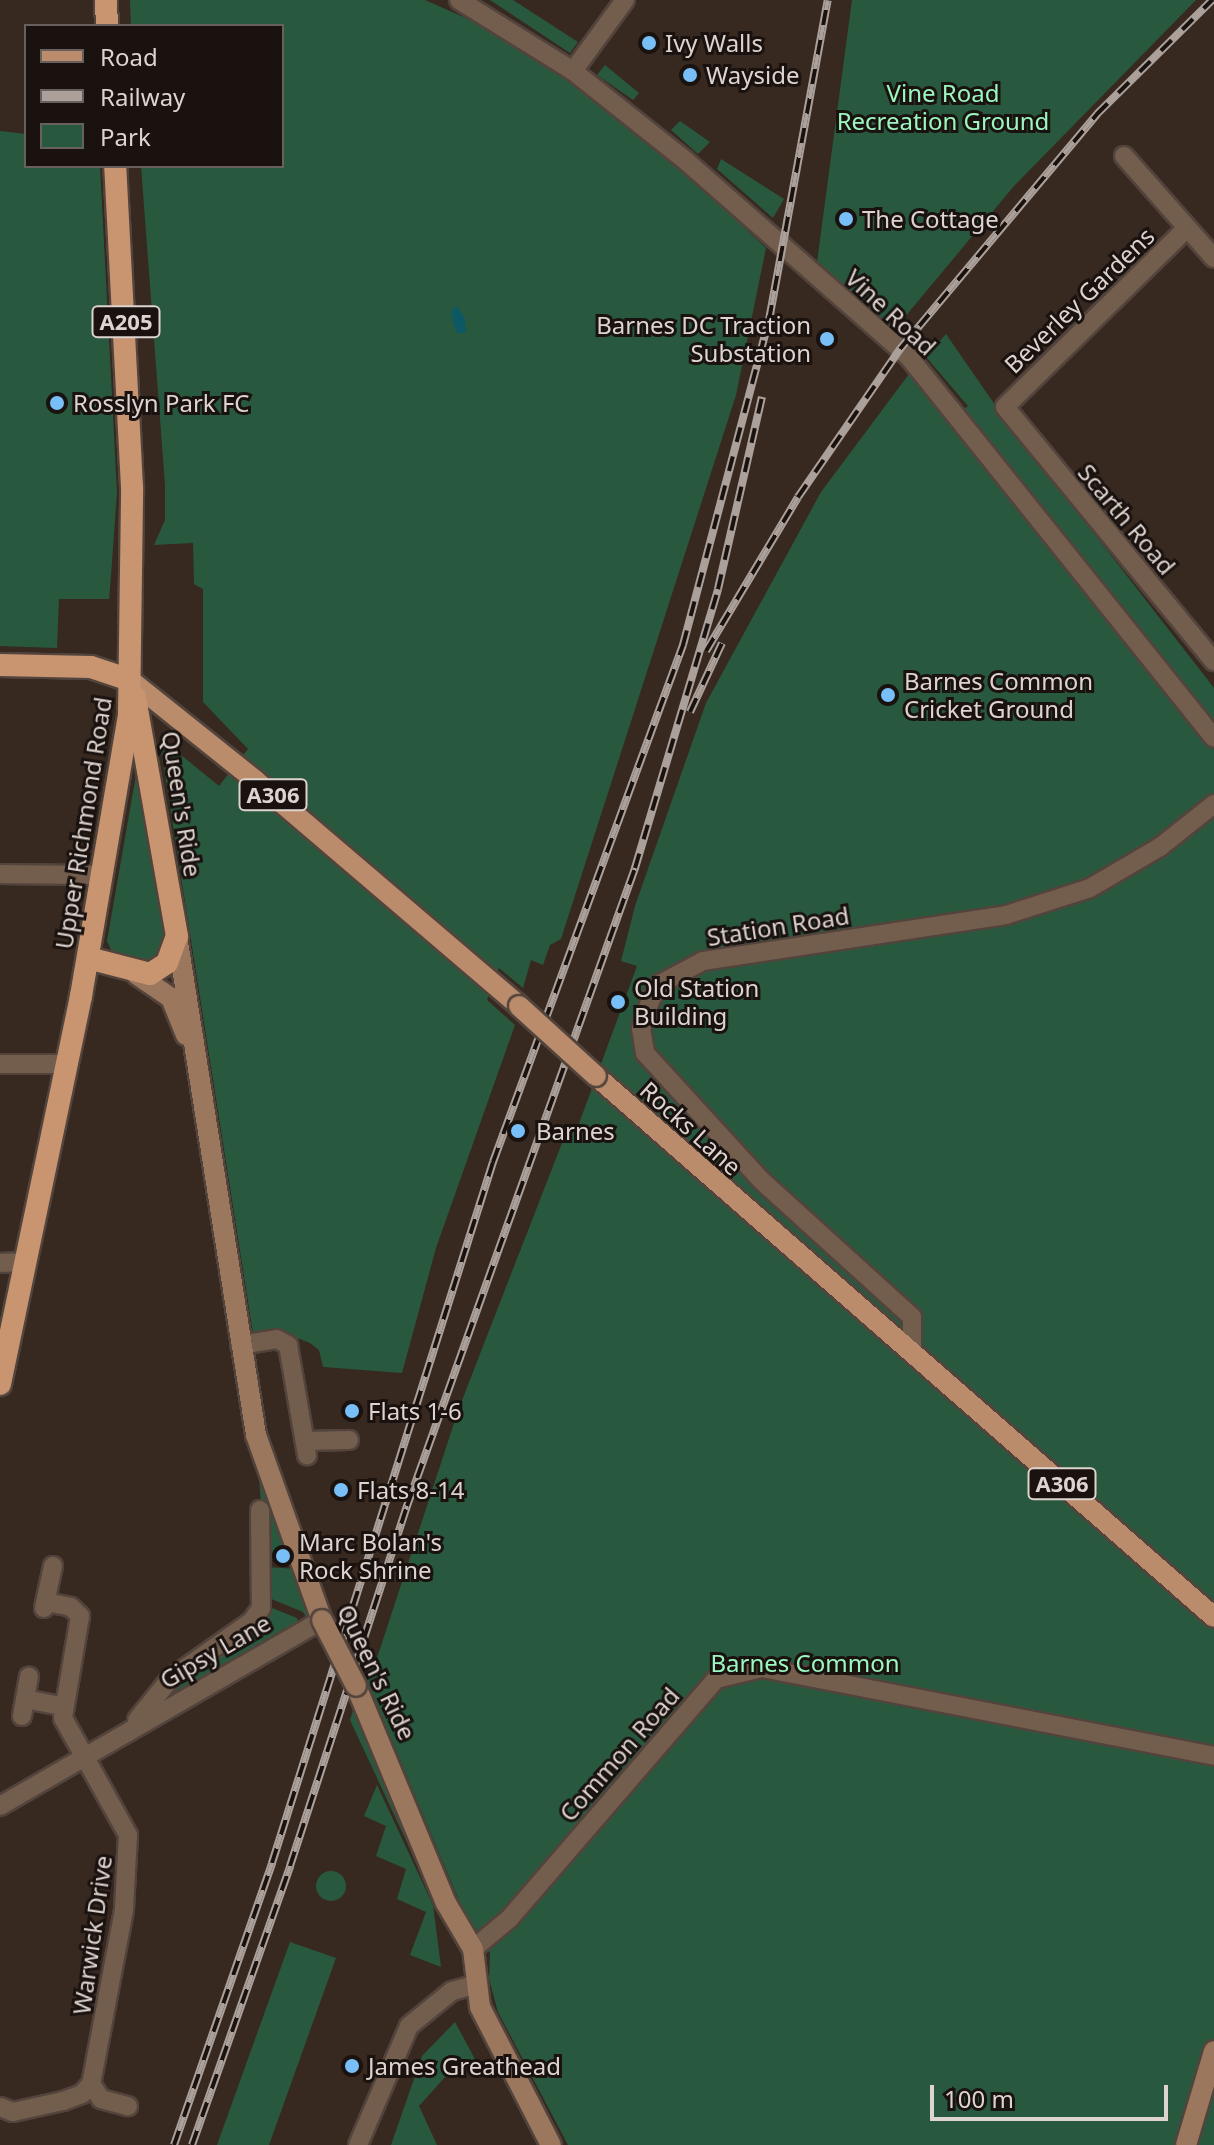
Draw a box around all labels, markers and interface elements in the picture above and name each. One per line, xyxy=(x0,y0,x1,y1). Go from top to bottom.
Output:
legend xyxy=(24,24,284,168)
place label: Ivy Walls xyxy=(665,29,763,57)
marker: Ivy Walls xyxy=(640,34,658,52)
text: Road xyxy=(100,40,158,73)
place label: Wayside xyxy=(706,61,800,89)
marker: Wayside xyxy=(681,66,699,84)
park label: Vine Road Recreation Ground xyxy=(837,79,1049,135)
text: Railway xyxy=(100,80,185,113)
text: Park xyxy=(100,120,151,153)
place label: The Cottage xyxy=(862,205,999,233)
marker: The Cottage xyxy=(837,210,855,228)
street label: Beverley Gardens xyxy=(998,221,1160,379)
street label: Vine Road xyxy=(840,263,942,361)
road number: A205 xyxy=(90,304,162,340)
place label: Barnes DC Traction Substation xyxy=(596,311,811,367)
marker: Barnes DC Traction Substation xyxy=(818,330,836,348)
place label: Rosslyn Park FC xyxy=(73,389,250,417)
marker: Rosslyn Park FC xyxy=(48,394,66,412)
street label: Scarth Road xyxy=(1072,458,1182,580)
place label: Barnes Common Cricket Ground xyxy=(904,667,1093,723)
marker: Barnes Common Cricket Ground xyxy=(879,686,897,704)
street label: Upper Richmond Road xyxy=(49,695,117,951)
street label: Queen's Ride xyxy=(156,729,208,879)
road number: A306 xyxy=(237,777,309,813)
street label: Station Road xyxy=(705,901,851,951)
place label: Old Station Building xyxy=(634,974,759,1030)
marker: Old Station Building xyxy=(609,993,627,1011)
street label: Rocks Lane xyxy=(635,1075,747,1181)
place label: Barnes xyxy=(536,1117,615,1145)
marker: Barnes xyxy=(507,1120,529,1142)
place label: Flats 1-6 xyxy=(368,1397,462,1425)
marker: Flats 1-6 xyxy=(343,1402,361,1420)
road number: A306 xyxy=(1026,1466,1098,1502)
place label: Flats 8-14 xyxy=(357,1476,464,1504)
marker: Flats 8-14 xyxy=(332,1481,350,1499)
place label: Marc Bolan's Rock Shrine xyxy=(299,1528,442,1584)
marker: Marc Bolan's Rock Shrine xyxy=(274,1547,292,1565)
street label: Queen's Ride xyxy=(332,1600,422,1744)
street label: Gipsy Lane xyxy=(155,1608,275,1694)
park label: Barnes Common xyxy=(711,1649,899,1677)
street label: Common Road xyxy=(553,1681,685,1827)
street label: Warwick Drive xyxy=(67,1854,117,2016)
place label: James Greathead xyxy=(368,2052,561,2080)
marker: James Greathead xyxy=(343,2057,361,2075)
scale bar xyxy=(934,2069,1172,2119)
text: 100 m xyxy=(944,2082,1014,2115)

